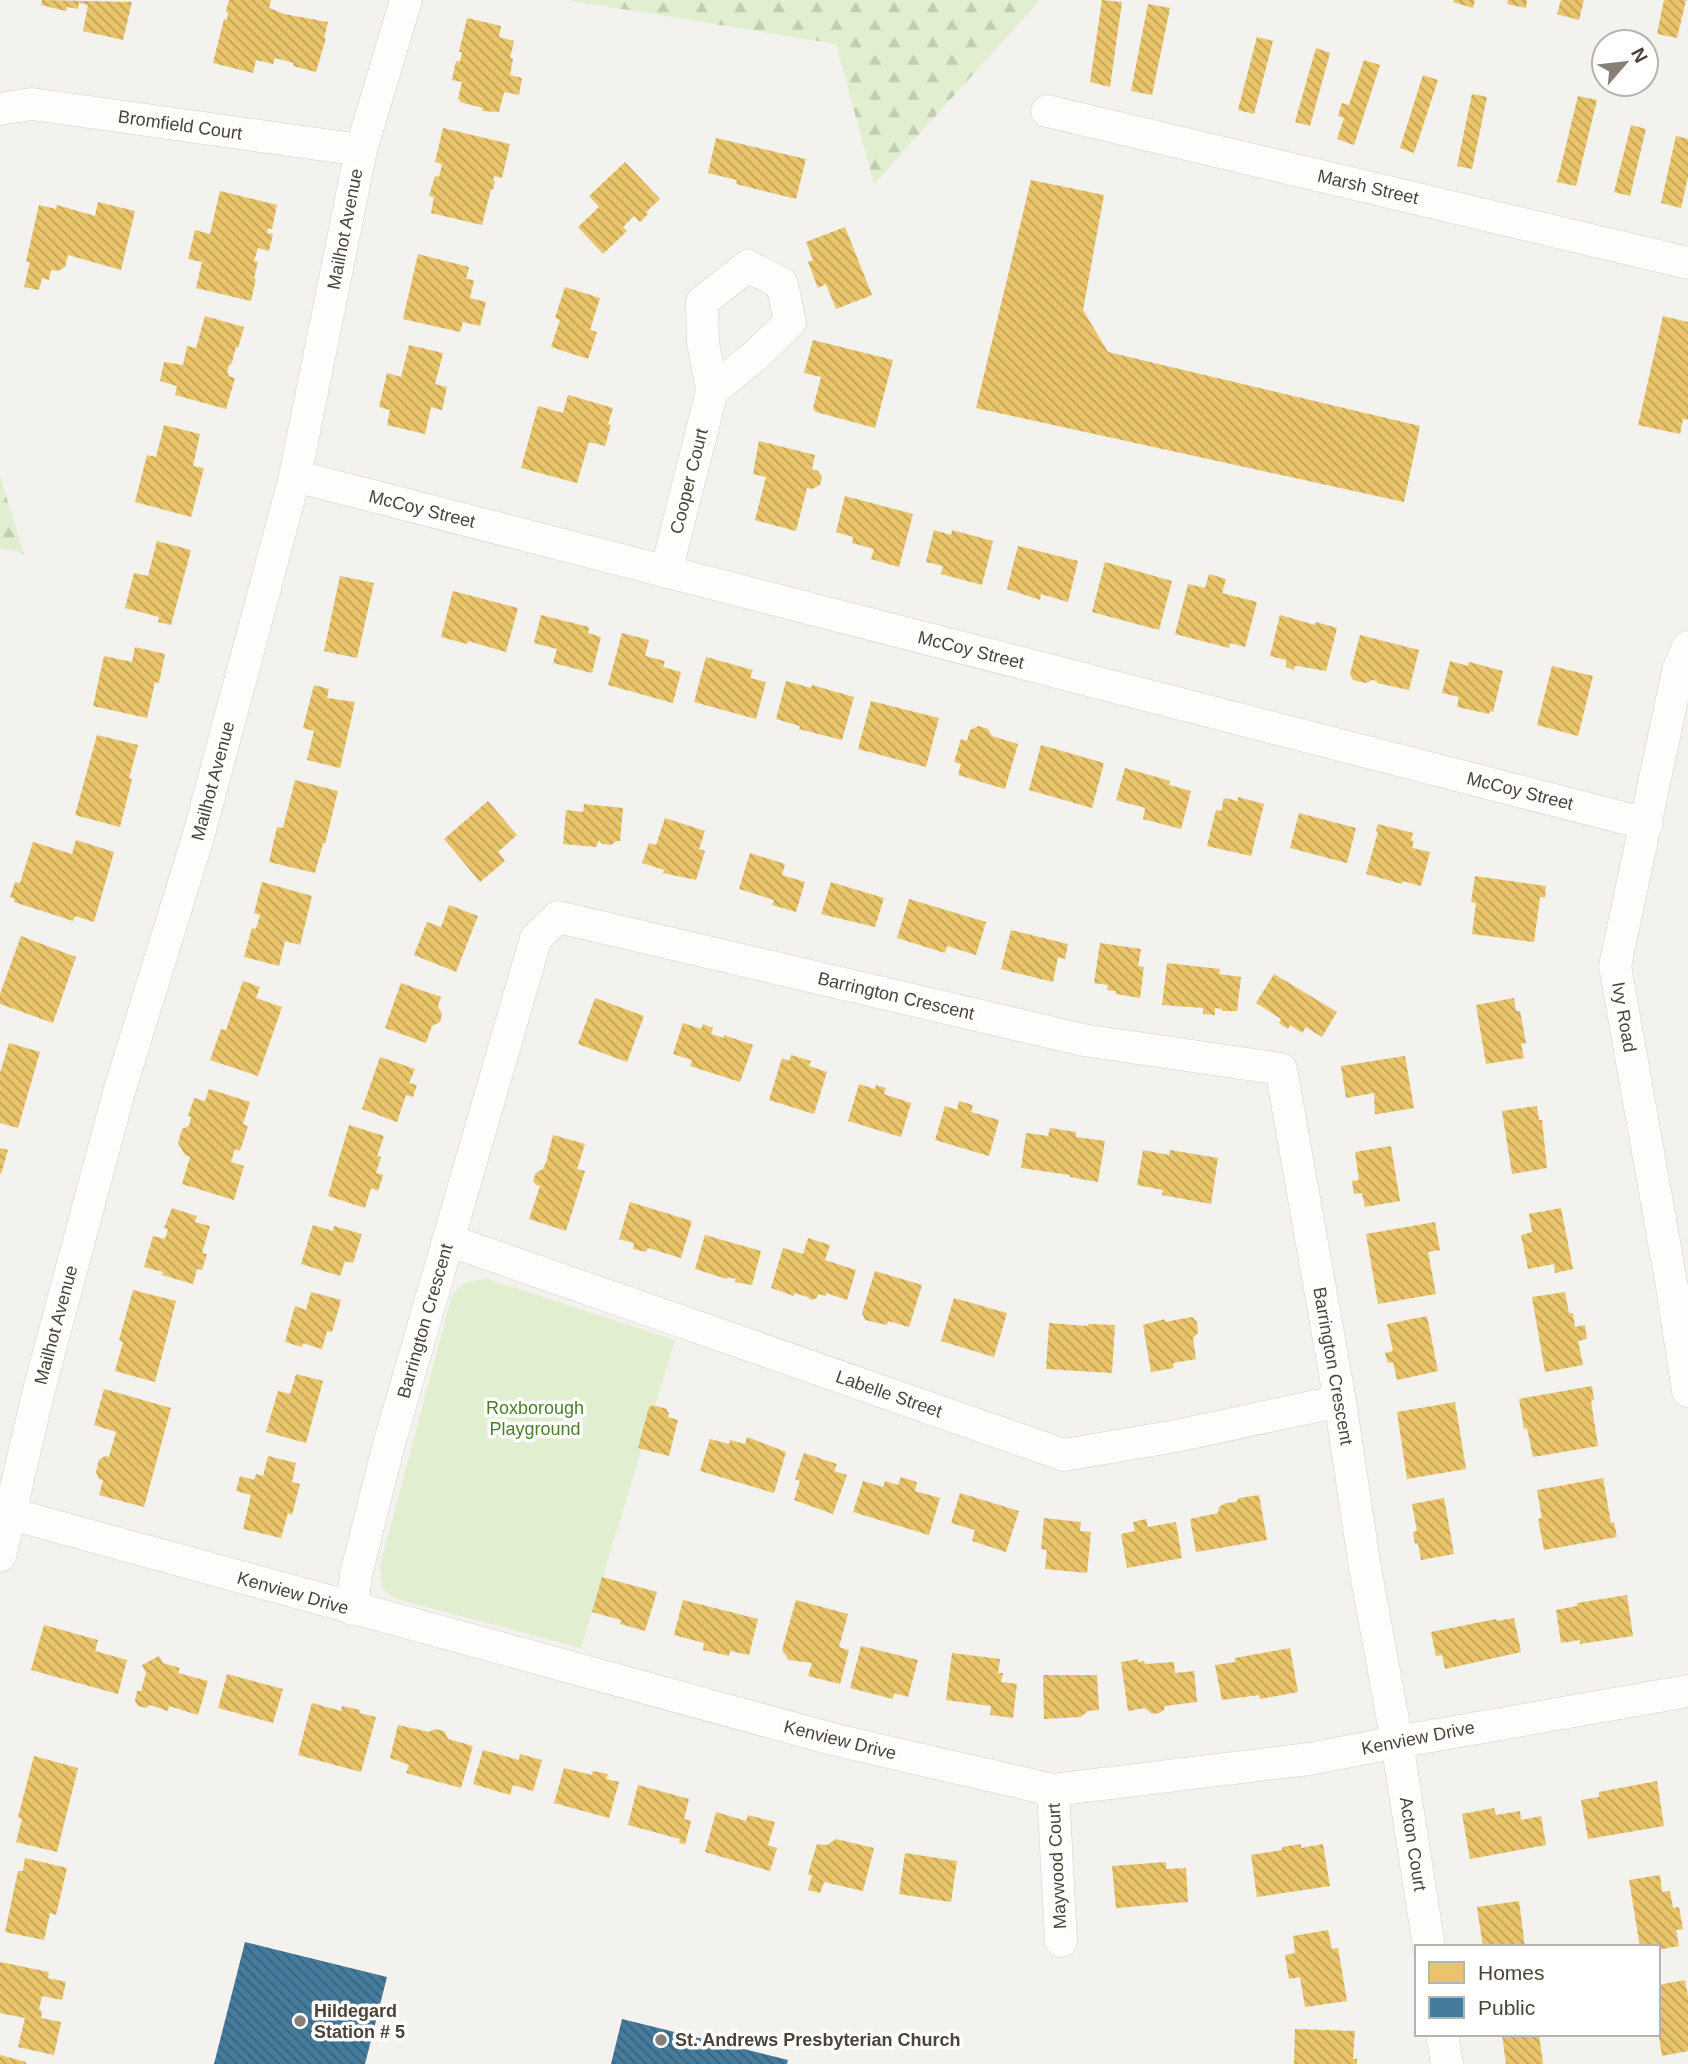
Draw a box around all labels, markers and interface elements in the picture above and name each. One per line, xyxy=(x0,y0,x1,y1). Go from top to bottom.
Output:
north arrow xyxy=(1590,28,1660,98)
text: N xyxy=(1627,44,1652,66)
street label: Bromfield Court xyxy=(117,106,243,144)
street label: Marsh Street xyxy=(1316,166,1420,208)
street label: Mailhot Avenue xyxy=(323,167,367,291)
street label: Cooper Court xyxy=(666,426,712,536)
street label: McCoy Street xyxy=(367,486,477,532)
street label: McCoy Street xyxy=(916,627,1026,673)
street label: Mailhot Avenue xyxy=(187,719,239,843)
street label: McCoy Street xyxy=(1465,768,1575,814)
street label: Barrington Crescent xyxy=(816,968,976,1024)
street label: Ivy Road xyxy=(1608,980,1640,1054)
street label: Barrington Crescent xyxy=(393,1241,457,1401)
street label: Mailhot Avenue xyxy=(30,1263,82,1387)
street label: Barrington Crescent xyxy=(1309,1285,1357,1447)
street label: Labelle Street xyxy=(833,1366,945,1422)
park label: Roxborough Playground xyxy=(486,1398,584,1439)
street label: Kenview Drive xyxy=(235,1568,351,1618)
street label: Kenview Drive xyxy=(782,1716,898,1764)
street label: Kenview Drive xyxy=(1360,1717,1476,1759)
street label: Acton Court xyxy=(1396,1795,1430,1893)
street label: Maywood Court xyxy=(1044,1803,1070,1929)
legend xyxy=(1415,1945,1660,2036)
text: Homes xyxy=(1478,1961,1545,1984)
text: Public xyxy=(1478,1996,1535,2019)
place label: Hildegard Station # 5 xyxy=(314,2001,405,2042)
marker: Hildegard Station # 5 xyxy=(292,2013,308,2029)
place label: St. Andrews Presbyterian Church xyxy=(675,2030,960,2050)
marker: St. Andrews Presbyterian Church xyxy=(653,2032,669,2048)

